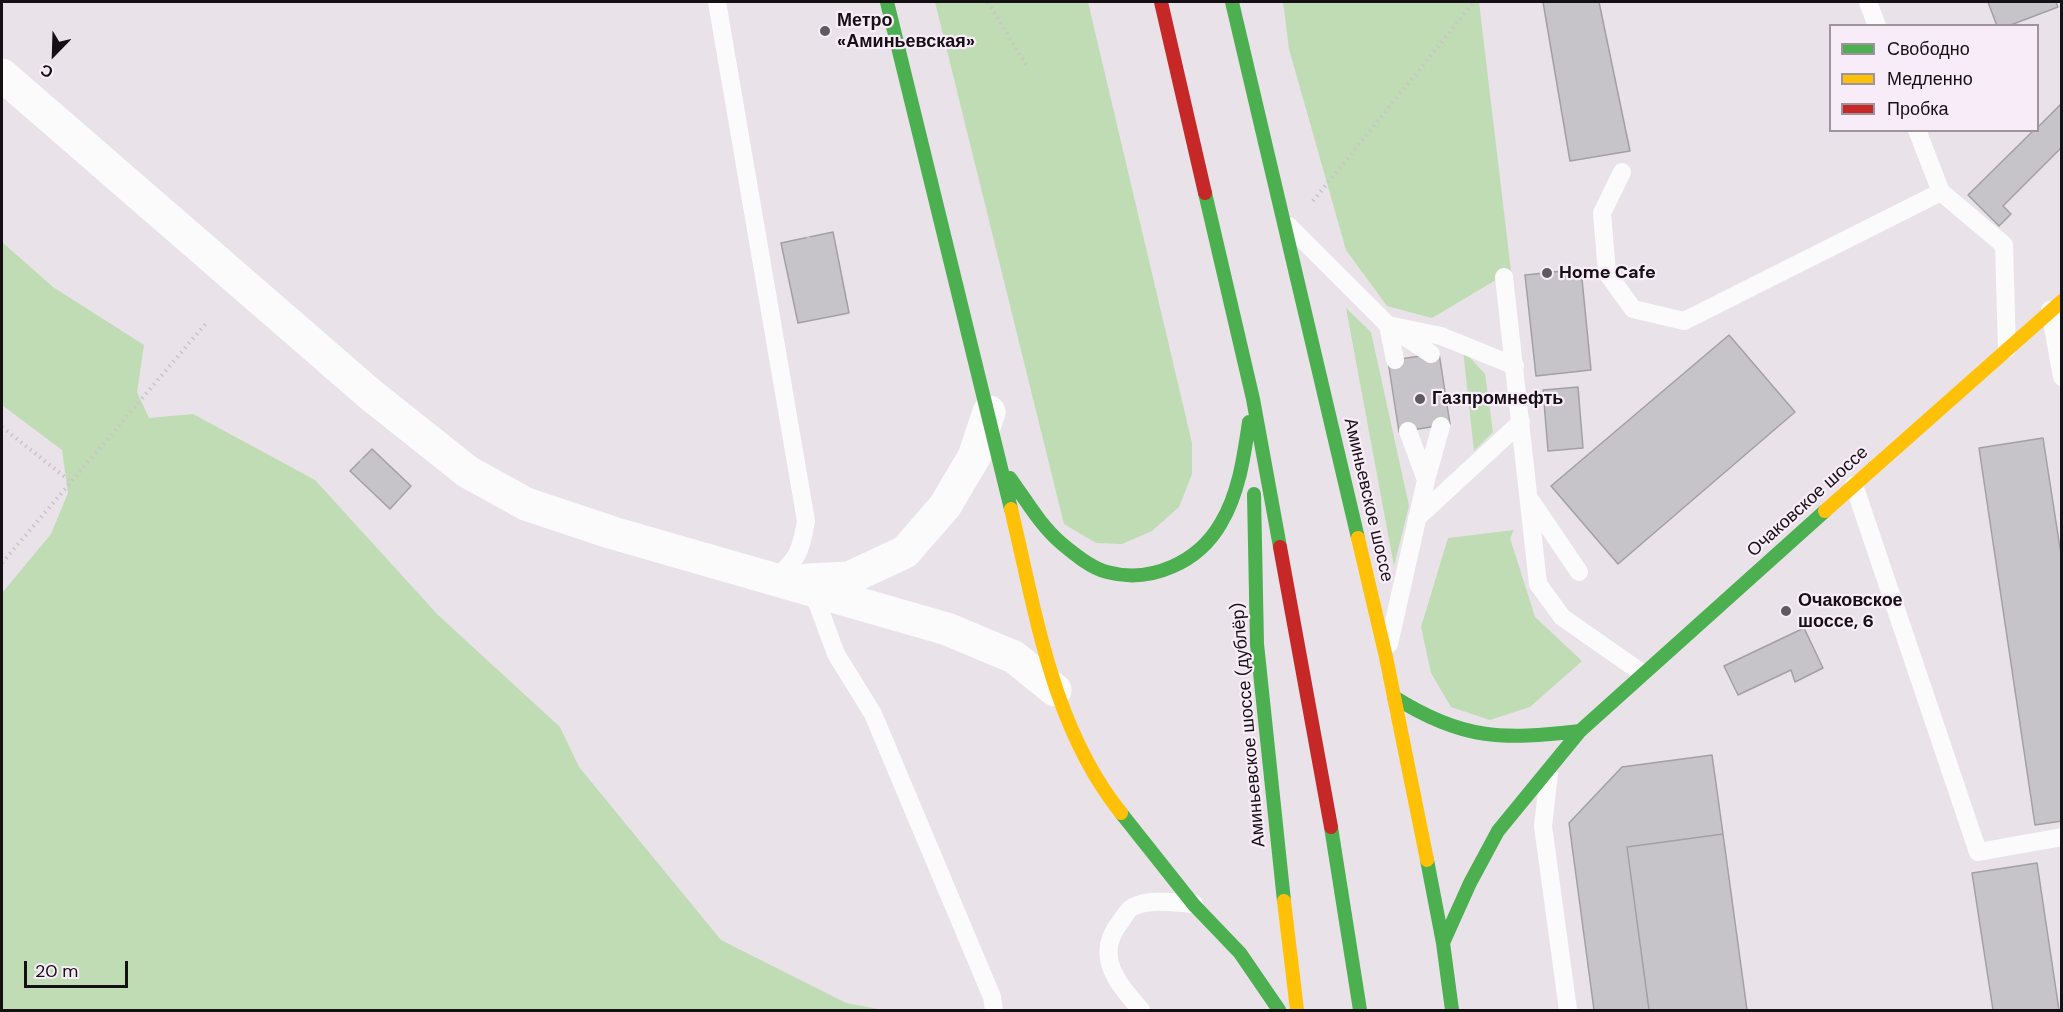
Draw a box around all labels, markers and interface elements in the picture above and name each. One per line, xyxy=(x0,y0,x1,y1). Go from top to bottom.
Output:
place label: Метро «Аминьевская» xyxy=(837,10,975,52)
north arrow xyxy=(24,24,84,84)
marker: Метро «Аминьевская» xyxy=(818,24,832,38)
legend xyxy=(1829,24,2039,132)
text: Свободно xyxy=(1887,37,1970,61)
text: С xyxy=(37,59,56,83)
text: Медленно xyxy=(1887,67,1973,91)
text: Пробка xyxy=(1887,97,1949,121)
place label: Home Cafe xyxy=(1559,262,1656,284)
marker: Home Cafe xyxy=(1540,266,1554,280)
place label: Газпромнефть xyxy=(1432,388,1563,410)
marker: Газпромнефть xyxy=(1413,392,1427,406)
street label: Аминьевское шоссе xyxy=(1339,416,1397,584)
street label: Очаковское шоссе xyxy=(1743,442,1873,562)
place label: Очаковское шоссе, 6 xyxy=(1798,590,1903,632)
street label: Аминьевское шоссе (дублёр) xyxy=(1228,602,1270,848)
marker: Очаковское шоссе, 6 xyxy=(1779,604,1793,618)
scale bar xyxy=(27,949,130,987)
text: 20 m xyxy=(35,959,78,983)

